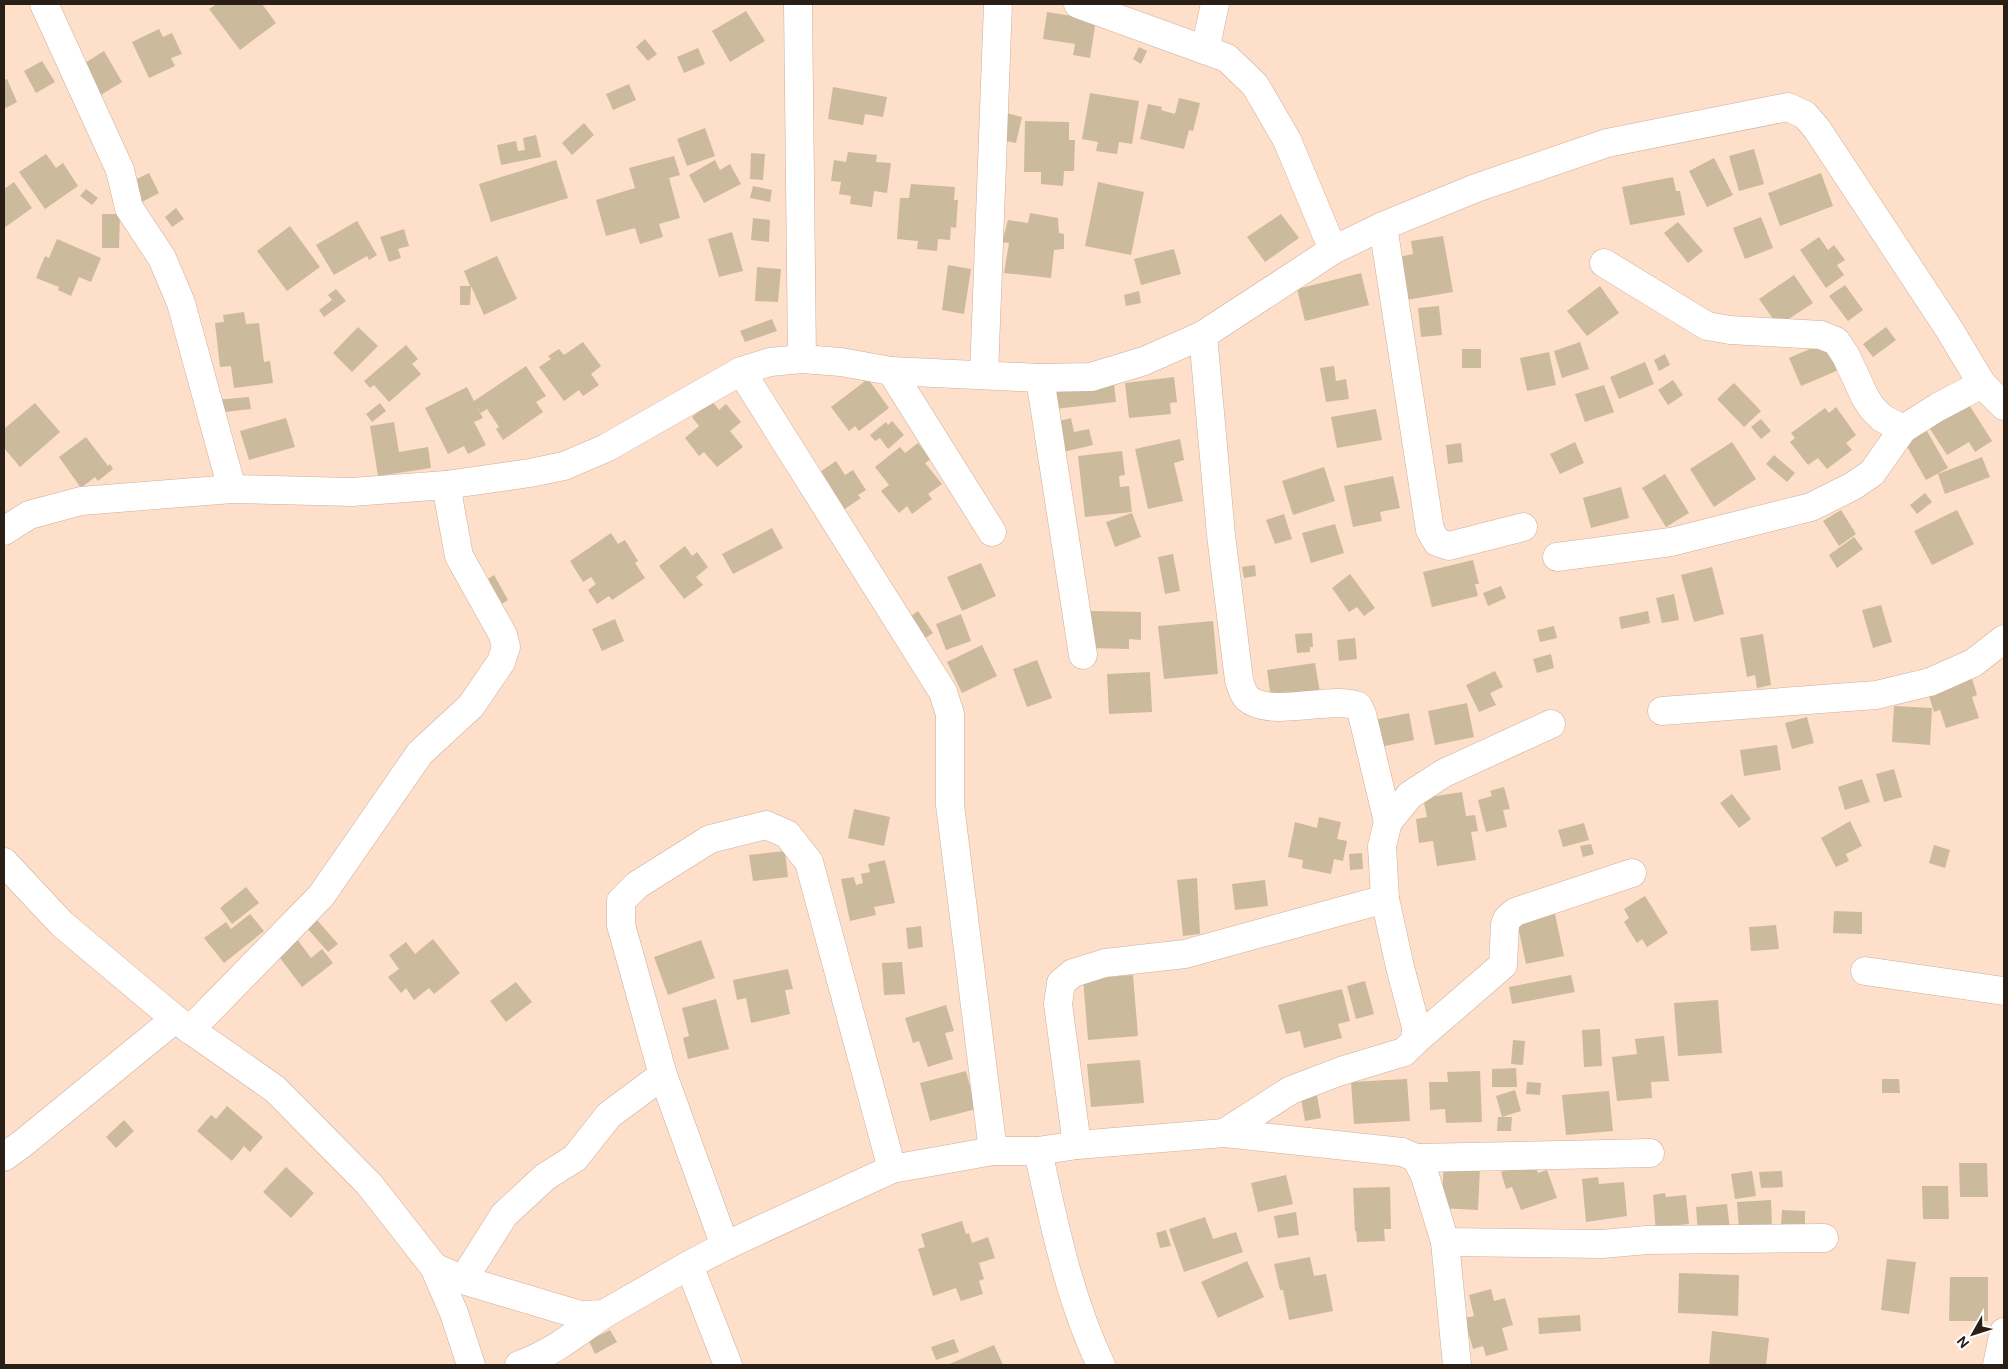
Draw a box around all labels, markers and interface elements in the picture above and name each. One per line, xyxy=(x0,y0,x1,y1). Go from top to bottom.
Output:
north arrow xyxy=(1948,1309,1998,1359)
text: N xyxy=(1953,1333,1973,1352)

